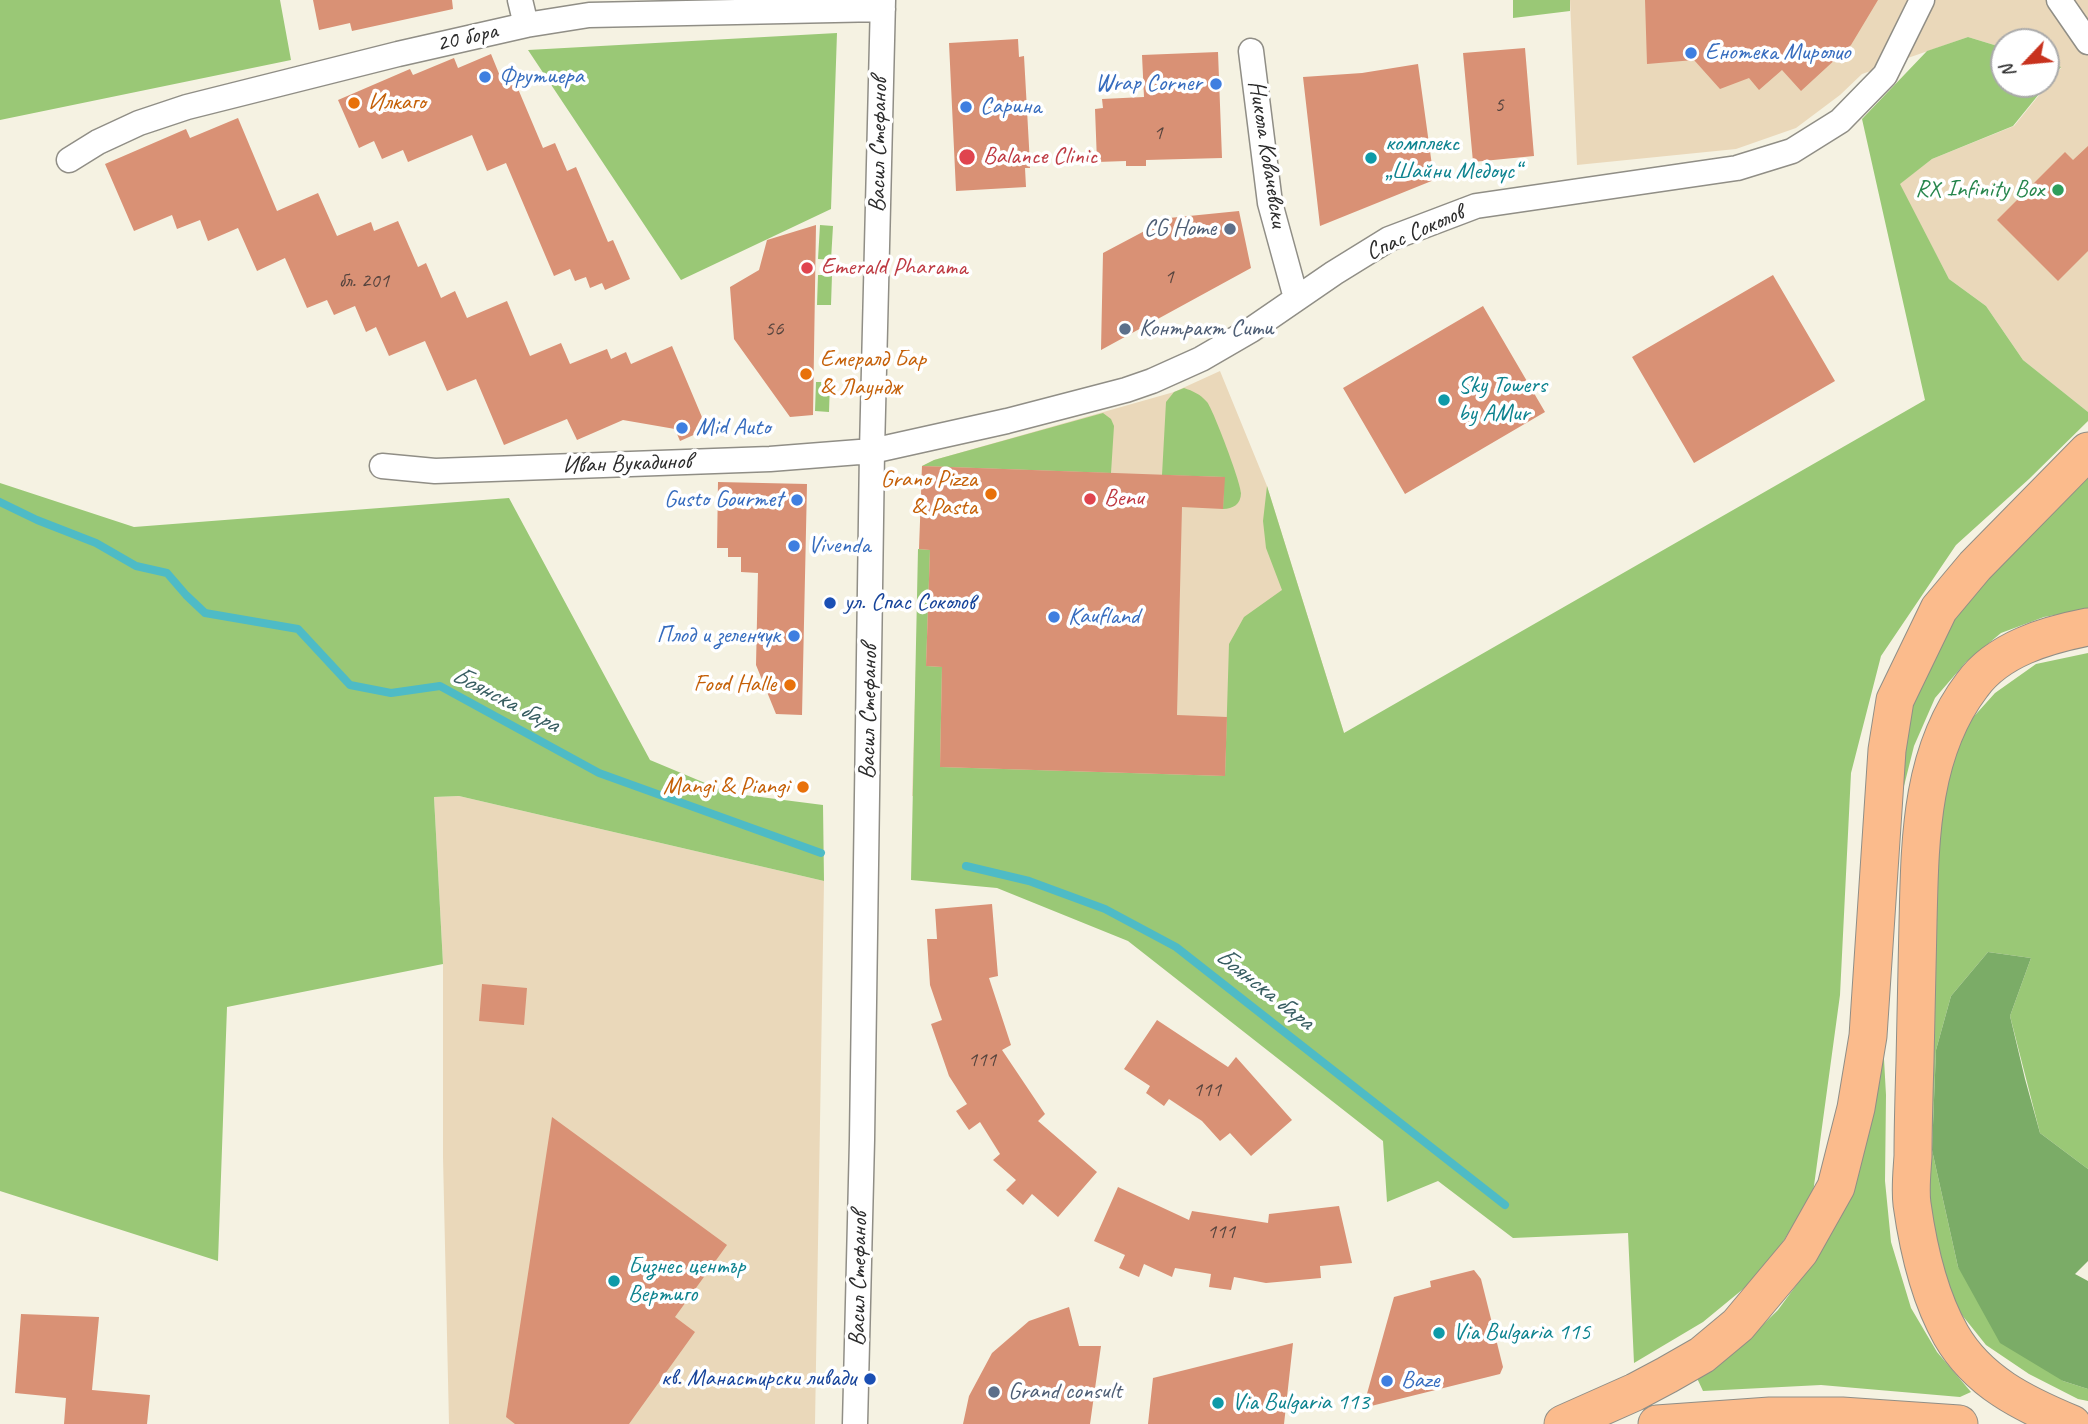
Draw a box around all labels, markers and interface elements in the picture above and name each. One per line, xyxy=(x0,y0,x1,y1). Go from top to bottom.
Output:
street label: 20 бора xyxy=(434,17,500,59)
north arrow xyxy=(1990,28,2060,98)
place label: Енотека Миролио xyxy=(1705,39,1851,67)
marker: Енотека Миролио xyxy=(1683,45,1699,61)
text: N xyxy=(1995,61,2021,82)
place label: Фрутиера xyxy=(499,63,584,91)
marker: Фрутиера xyxy=(477,69,493,85)
place label: Wrap Corner xyxy=(1095,70,1202,98)
marker: Wrap Corner xyxy=(1208,76,1224,92)
street label: Васил Стефанов xyxy=(863,77,895,213)
street label: Никола Ковачевски xyxy=(1241,79,1293,229)
place label: Илкаго xyxy=(368,89,426,117)
house number: 5 xyxy=(1494,92,1504,118)
place label: Сарина xyxy=(980,93,1041,121)
marker: Илкаго xyxy=(346,95,362,111)
marker: Сарина xyxy=(958,99,974,115)
house number: 1 xyxy=(1153,120,1163,146)
place label: комплекс „Шайни Медоус“ xyxy=(1385,130,1520,186)
place label: Balance Clinic xyxy=(983,143,1097,171)
marker: Balance Clinic xyxy=(957,147,977,167)
marker: комплекс „Шайни Медоус“ xyxy=(1363,150,1379,166)
place label: RX Infinity Box xyxy=(1915,176,2044,204)
marker: RX Infinity Box xyxy=(2050,182,2066,198)
street label: Спас Соколов xyxy=(1362,199,1468,267)
place label: CG Home xyxy=(1144,215,1216,243)
marker: CG Home xyxy=(1222,221,1238,237)
place label: Emerald Pharama xyxy=(821,254,967,282)
marker: Emerald Pharama xyxy=(799,260,815,276)
house number: 1 xyxy=(1164,264,1174,290)
house number: бл. 201 xyxy=(339,268,389,294)
place label: Контракт Сити xyxy=(1139,315,1273,343)
house number: 56 xyxy=(765,316,783,342)
marker: Контракт Сити xyxy=(1117,321,1133,337)
place label: Емералд Бар & Лаундж xyxy=(820,346,926,402)
marker: Емералд Бар & Лаундж xyxy=(798,366,814,382)
place label: Sky Towers by AMur xyxy=(1458,372,1547,428)
marker: Sky Towers by AMur xyxy=(1436,392,1452,408)
place label: Mid Auto xyxy=(696,414,770,442)
marker: Mid Auto xyxy=(674,420,690,436)
street label: Иван Вукадинов xyxy=(562,447,692,481)
place label: Grano Pizza & Pasta xyxy=(881,466,977,522)
place label: Benu xyxy=(1104,485,1144,513)
place label: Gusto Gourmet xyxy=(664,486,783,514)
marker: Grano Pizza & Pasta xyxy=(983,486,999,502)
marker: Benu xyxy=(1082,491,1098,507)
marker: Gusto Gourmet xyxy=(789,492,805,508)
place label: Vivenda xyxy=(808,532,870,560)
marker: Vivenda xyxy=(786,538,802,554)
place label: ул. Спас Соколов xyxy=(844,589,975,617)
marker: ул. Спас Соколов xyxy=(822,595,838,611)
place label: Kaufland xyxy=(1068,603,1139,631)
marker: Kaufland xyxy=(1046,609,1062,625)
place label: Плод и зеленчук xyxy=(657,622,780,650)
marker: Плод и зеленчук xyxy=(786,628,802,644)
street label: Васил Стефанов xyxy=(853,644,885,780)
water label: Боянска бара xyxy=(446,660,564,740)
place label: Food Halle xyxy=(693,671,776,699)
marker: Food Halle xyxy=(782,677,798,693)
place label: Mangi & Piangi xyxy=(663,773,789,801)
marker: Mangi & Piangi xyxy=(795,779,811,795)
water label: Боянска бара xyxy=(1209,941,1319,1037)
house number: 111 xyxy=(968,1047,996,1073)
house number: 111 xyxy=(1193,1077,1221,1103)
street label: Васил Стефанов xyxy=(843,1211,875,1347)
house number: 111 xyxy=(1207,1219,1235,1245)
place label: Бизнес център Вертиго xyxy=(628,1253,745,1309)
marker: Бизнес център Вертиго xyxy=(606,1273,622,1289)
place label: Via Bulgaria 115 xyxy=(1453,1319,1590,1347)
marker: Via Bulgaria 115 xyxy=(1431,1325,1447,1341)
place label: кв. Манастирски ливади xyxy=(661,1365,856,1393)
place label: Baze xyxy=(1401,1367,1439,1395)
marker: кв. Манастирски ливади xyxy=(862,1371,878,1387)
marker: Baze xyxy=(1379,1373,1395,1389)
place label: Grand consult xyxy=(1008,1378,1122,1406)
marker: Grand consult xyxy=(986,1384,1002,1400)
place label: Via Bulgaria 113 xyxy=(1232,1389,1369,1417)
marker: Via Bulgaria 113 xyxy=(1210,1395,1226,1411)

